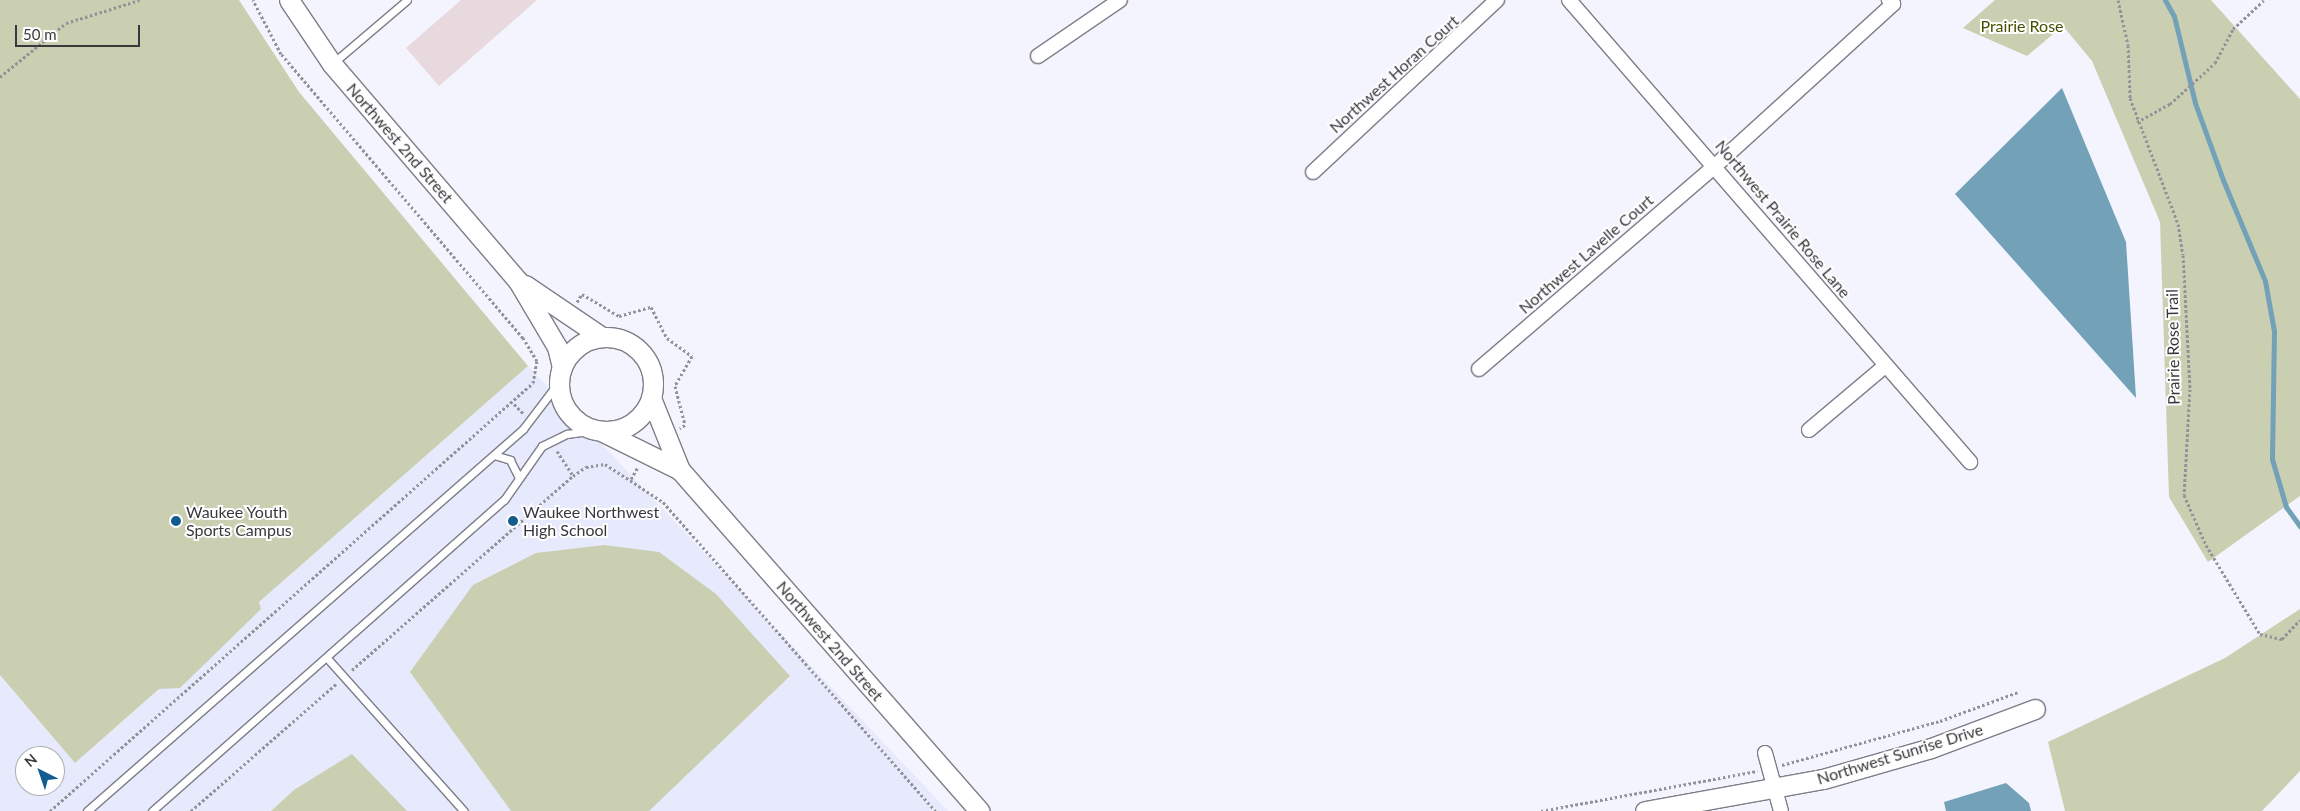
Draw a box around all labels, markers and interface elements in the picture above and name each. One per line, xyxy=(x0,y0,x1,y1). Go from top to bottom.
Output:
street label: Northwest Horan Court xyxy=(1326,11,1462,137)
scale bar xyxy=(18,15,142,47)
park label: Prairie Rose xyxy=(1980,16,2064,36)
text: 50 m xyxy=(23,25,57,43)
street label: Northwest 2nd Street xyxy=(343,79,457,207)
street label: Northwest Prairie Rose Lane xyxy=(1711,136,1855,302)
street label: Northwest Lavelle Court xyxy=(1515,190,1657,318)
street label: Prairie Rose Trail xyxy=(2162,289,2184,405)
place label: Waukee Youth Sports Campus xyxy=(186,502,292,540)
place label: Waukee Northwest High School xyxy=(523,502,659,540)
marker: Waukee Youth Sports Campus xyxy=(170,515,182,527)
marker: Waukee Northwest High School xyxy=(507,515,519,527)
street label: Northwest 2nd Street xyxy=(773,577,887,705)
street label: Northwest Sunrise Drive xyxy=(1815,720,1985,788)
north arrow xyxy=(15,746,65,796)
text: N xyxy=(21,750,40,770)

